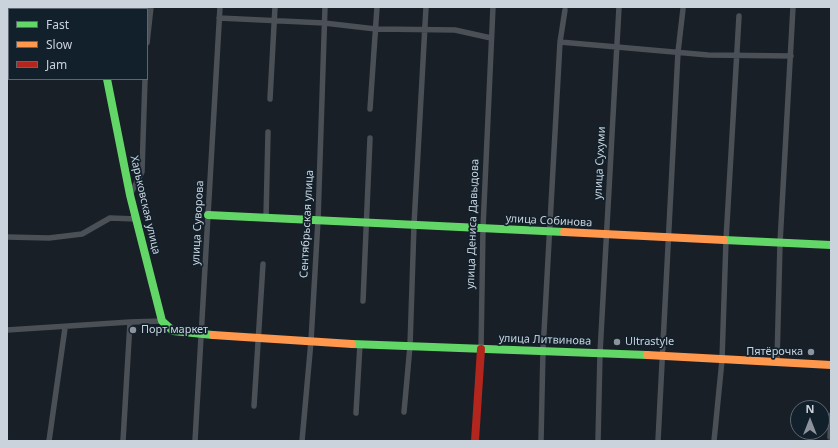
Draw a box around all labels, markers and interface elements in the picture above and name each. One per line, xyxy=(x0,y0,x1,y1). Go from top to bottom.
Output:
legend xyxy=(8,8,148,80)
text: Fast xyxy=(46,16,69,33)
text: Slow xyxy=(46,36,72,53)
text: Jam xyxy=(46,56,67,73)
street label: улица Сухуми xyxy=(591,126,609,200)
street label: Харьковская улица xyxy=(127,154,163,256)
street label: улица Дениса Давыдова xyxy=(464,159,482,289)
street label: Сентябрьская улица xyxy=(298,170,316,278)
street label: улица Суворова xyxy=(189,180,207,266)
street label: улица Собинова xyxy=(505,212,593,230)
place label: Порт маркет xyxy=(141,323,208,337)
marker: Порт маркет xyxy=(128,325,138,335)
street label: улица Литвинова xyxy=(499,332,591,348)
place label: Ultrastyle xyxy=(625,335,674,349)
marker: Ultrastyle xyxy=(612,337,622,347)
place label: Пятёрочка xyxy=(746,345,803,359)
marker: Пятёрочка xyxy=(806,347,816,357)
north arrow xyxy=(790,400,830,440)
text: N xyxy=(806,401,814,416)

